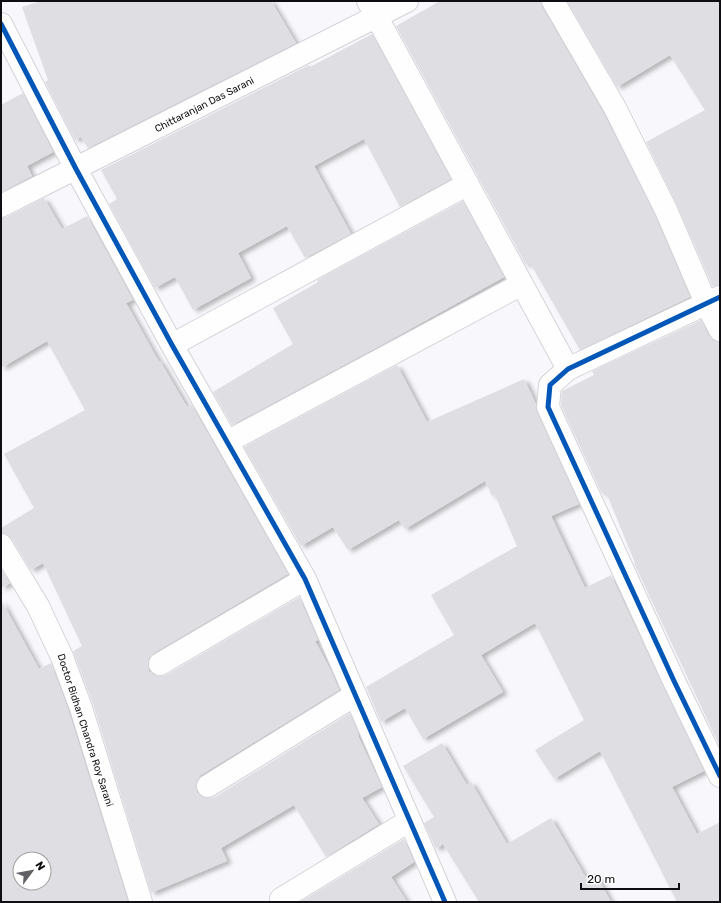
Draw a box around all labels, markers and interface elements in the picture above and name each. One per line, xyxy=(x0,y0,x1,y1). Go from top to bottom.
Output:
street label: Chittaranjan Das Sarani xyxy=(153,75,256,135)
street label: Doctor Bidhan Chandra Roy Sarani xyxy=(55,652,116,808)
north arrow xyxy=(12,851,52,891)
text: N xyxy=(32,859,48,873)
scale bar xyxy=(581,865,679,891)
text: 20 m xyxy=(587,872,615,886)

